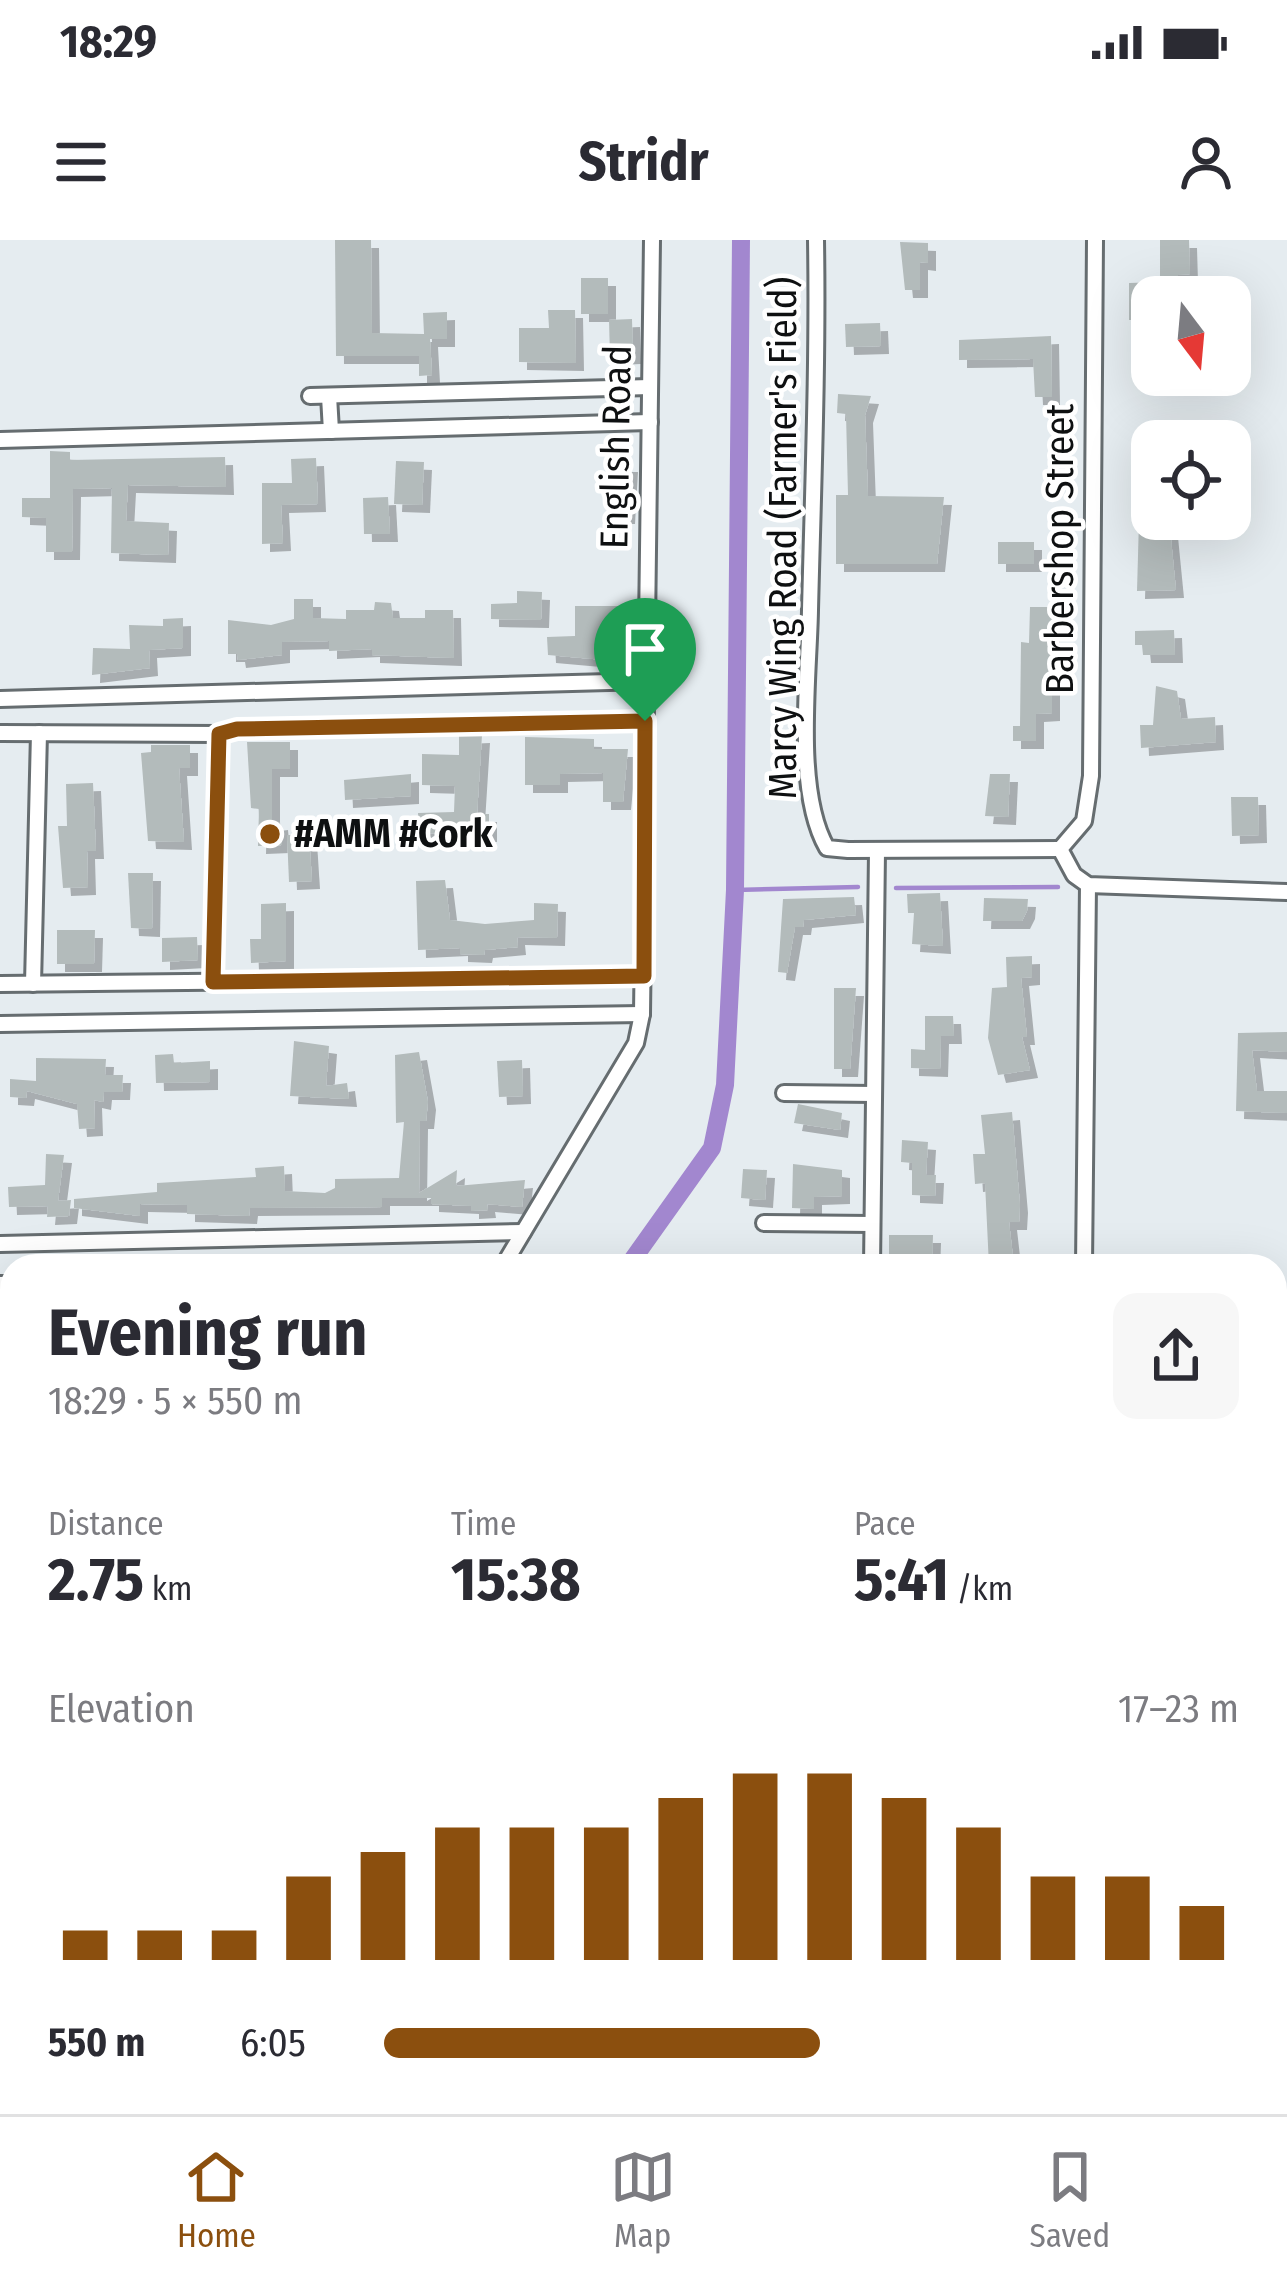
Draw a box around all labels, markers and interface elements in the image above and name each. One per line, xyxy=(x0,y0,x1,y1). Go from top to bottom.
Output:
text: 18:29 xyxy=(60,15,157,69)
icon: menu xyxy=(48,129,114,195)
icon: person xyxy=(1173,129,1239,195)
text: Stridr xyxy=(579,130,708,194)
north arrow xyxy=(1131,276,1251,396)
map controls xyxy=(1131,276,1251,540)
street label: Marcy Wing Road (Farmer's Field) xyxy=(760,277,806,799)
street label: English Road xyxy=(591,345,641,549)
street label: Barbershop Street xyxy=(1037,403,1083,694)
button: locate xyxy=(1131,420,1251,540)
pin xyxy=(594,598,696,721)
icon: arrive xyxy=(612,616,678,682)
place label: #AMM #Cork xyxy=(294,811,494,857)
marker: #AMM #Cork xyxy=(257,821,283,847)
text: Evening run xyxy=(48,1293,368,1372)
button: share xyxy=(1113,1293,1239,1419)
text: 18:29 · 5 × 550 m xyxy=(48,1378,302,1424)
text: Distance xyxy=(48,1504,164,1544)
text: Time xyxy=(451,1504,516,1544)
text: Pace xyxy=(854,1504,916,1544)
text: 2.75 xyxy=(48,1544,144,1616)
text: 15:38 xyxy=(451,1544,581,1616)
text: 5:41 xyxy=(854,1544,949,1616)
text: km xyxy=(144,1569,192,1609)
text: /km xyxy=(949,1569,1013,1609)
text: Elevation xyxy=(48,1686,195,1732)
text: 17–23 m xyxy=(1118,1686,1239,1732)
text: 550 m xyxy=(48,2020,145,2066)
text: 6:05 xyxy=(240,2020,306,2066)
tab: Home xyxy=(177,2144,256,2256)
tab: Map xyxy=(610,2144,676,2256)
tab: Saved xyxy=(1030,2144,1110,2256)

